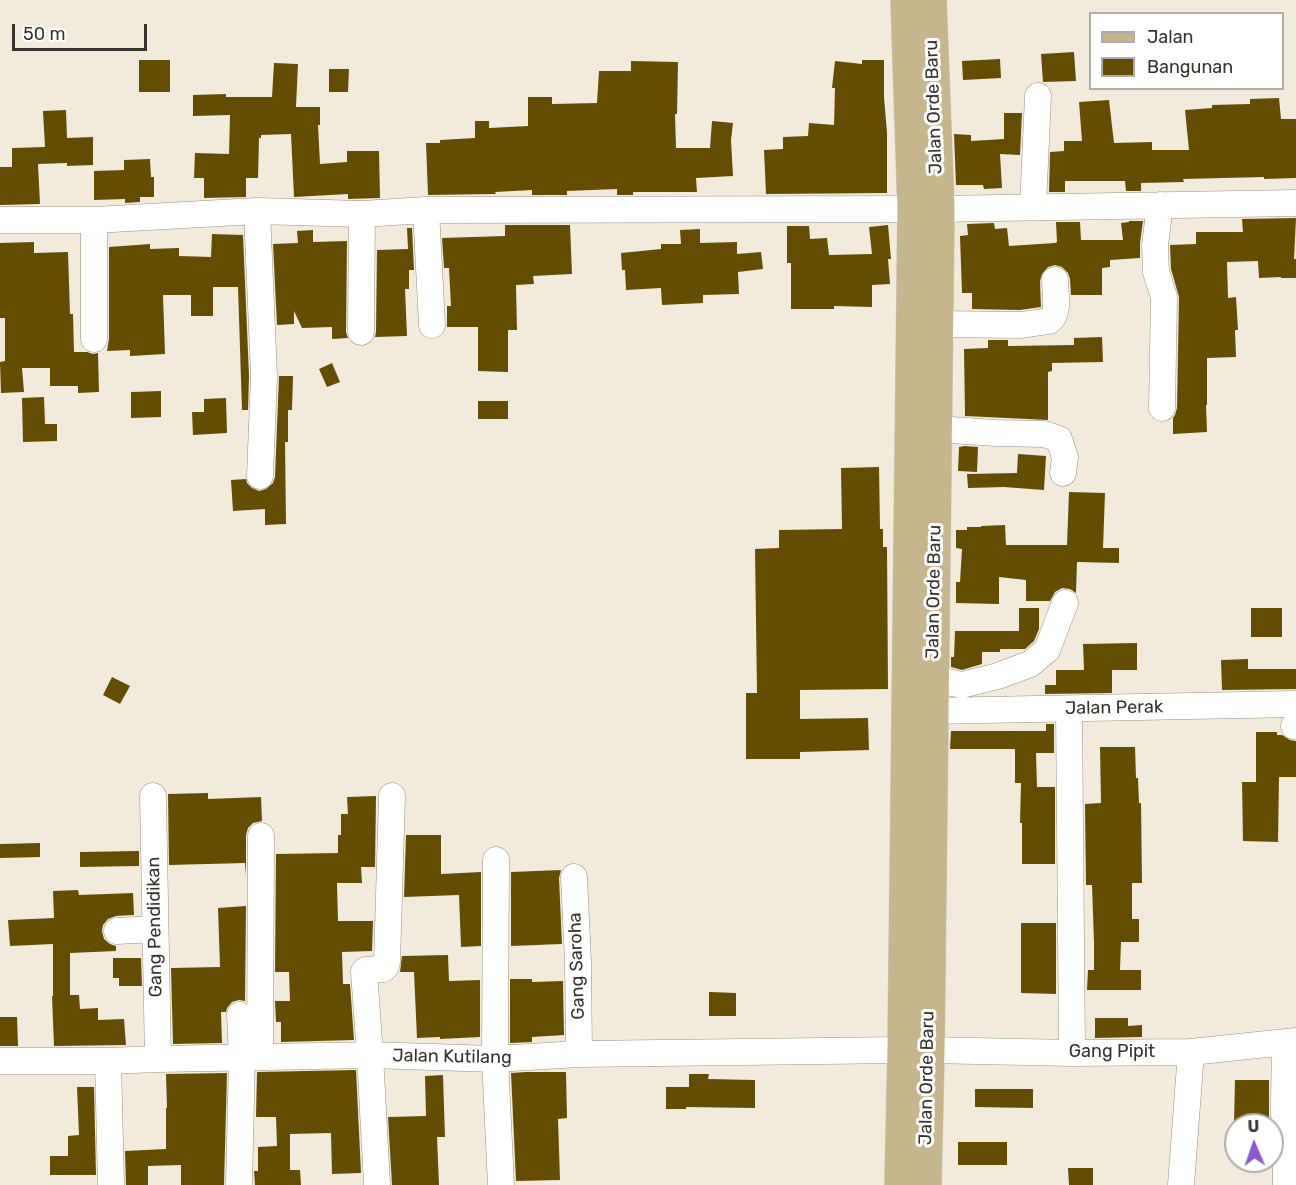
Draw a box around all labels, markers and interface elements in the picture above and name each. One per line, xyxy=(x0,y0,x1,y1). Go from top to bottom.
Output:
scale bar xyxy=(15,12,150,50)
legend xyxy=(1089,12,1284,90)
text: 50 m xyxy=(23,23,66,45)
text: Jalan xyxy=(1147,26,1194,48)
street label: Jalan Orde Baru xyxy=(921,39,947,175)
text: Bangunan xyxy=(1147,56,1233,78)
street label: Jalan Orde Baru xyxy=(922,525,946,659)
street label: Jalan Perak xyxy=(1065,696,1163,720)
street label: Gang Pendidikan xyxy=(143,856,167,998)
street label: Gang Saroha xyxy=(564,912,590,1020)
street label: Jalan Orde Baru xyxy=(915,1011,939,1145)
street label: Gang Pipit xyxy=(1069,1041,1155,1063)
street label: Jalan Kutilang xyxy=(392,1045,512,1069)
north arrow xyxy=(1224,1113,1284,1173)
text: U xyxy=(1247,1117,1260,1136)

